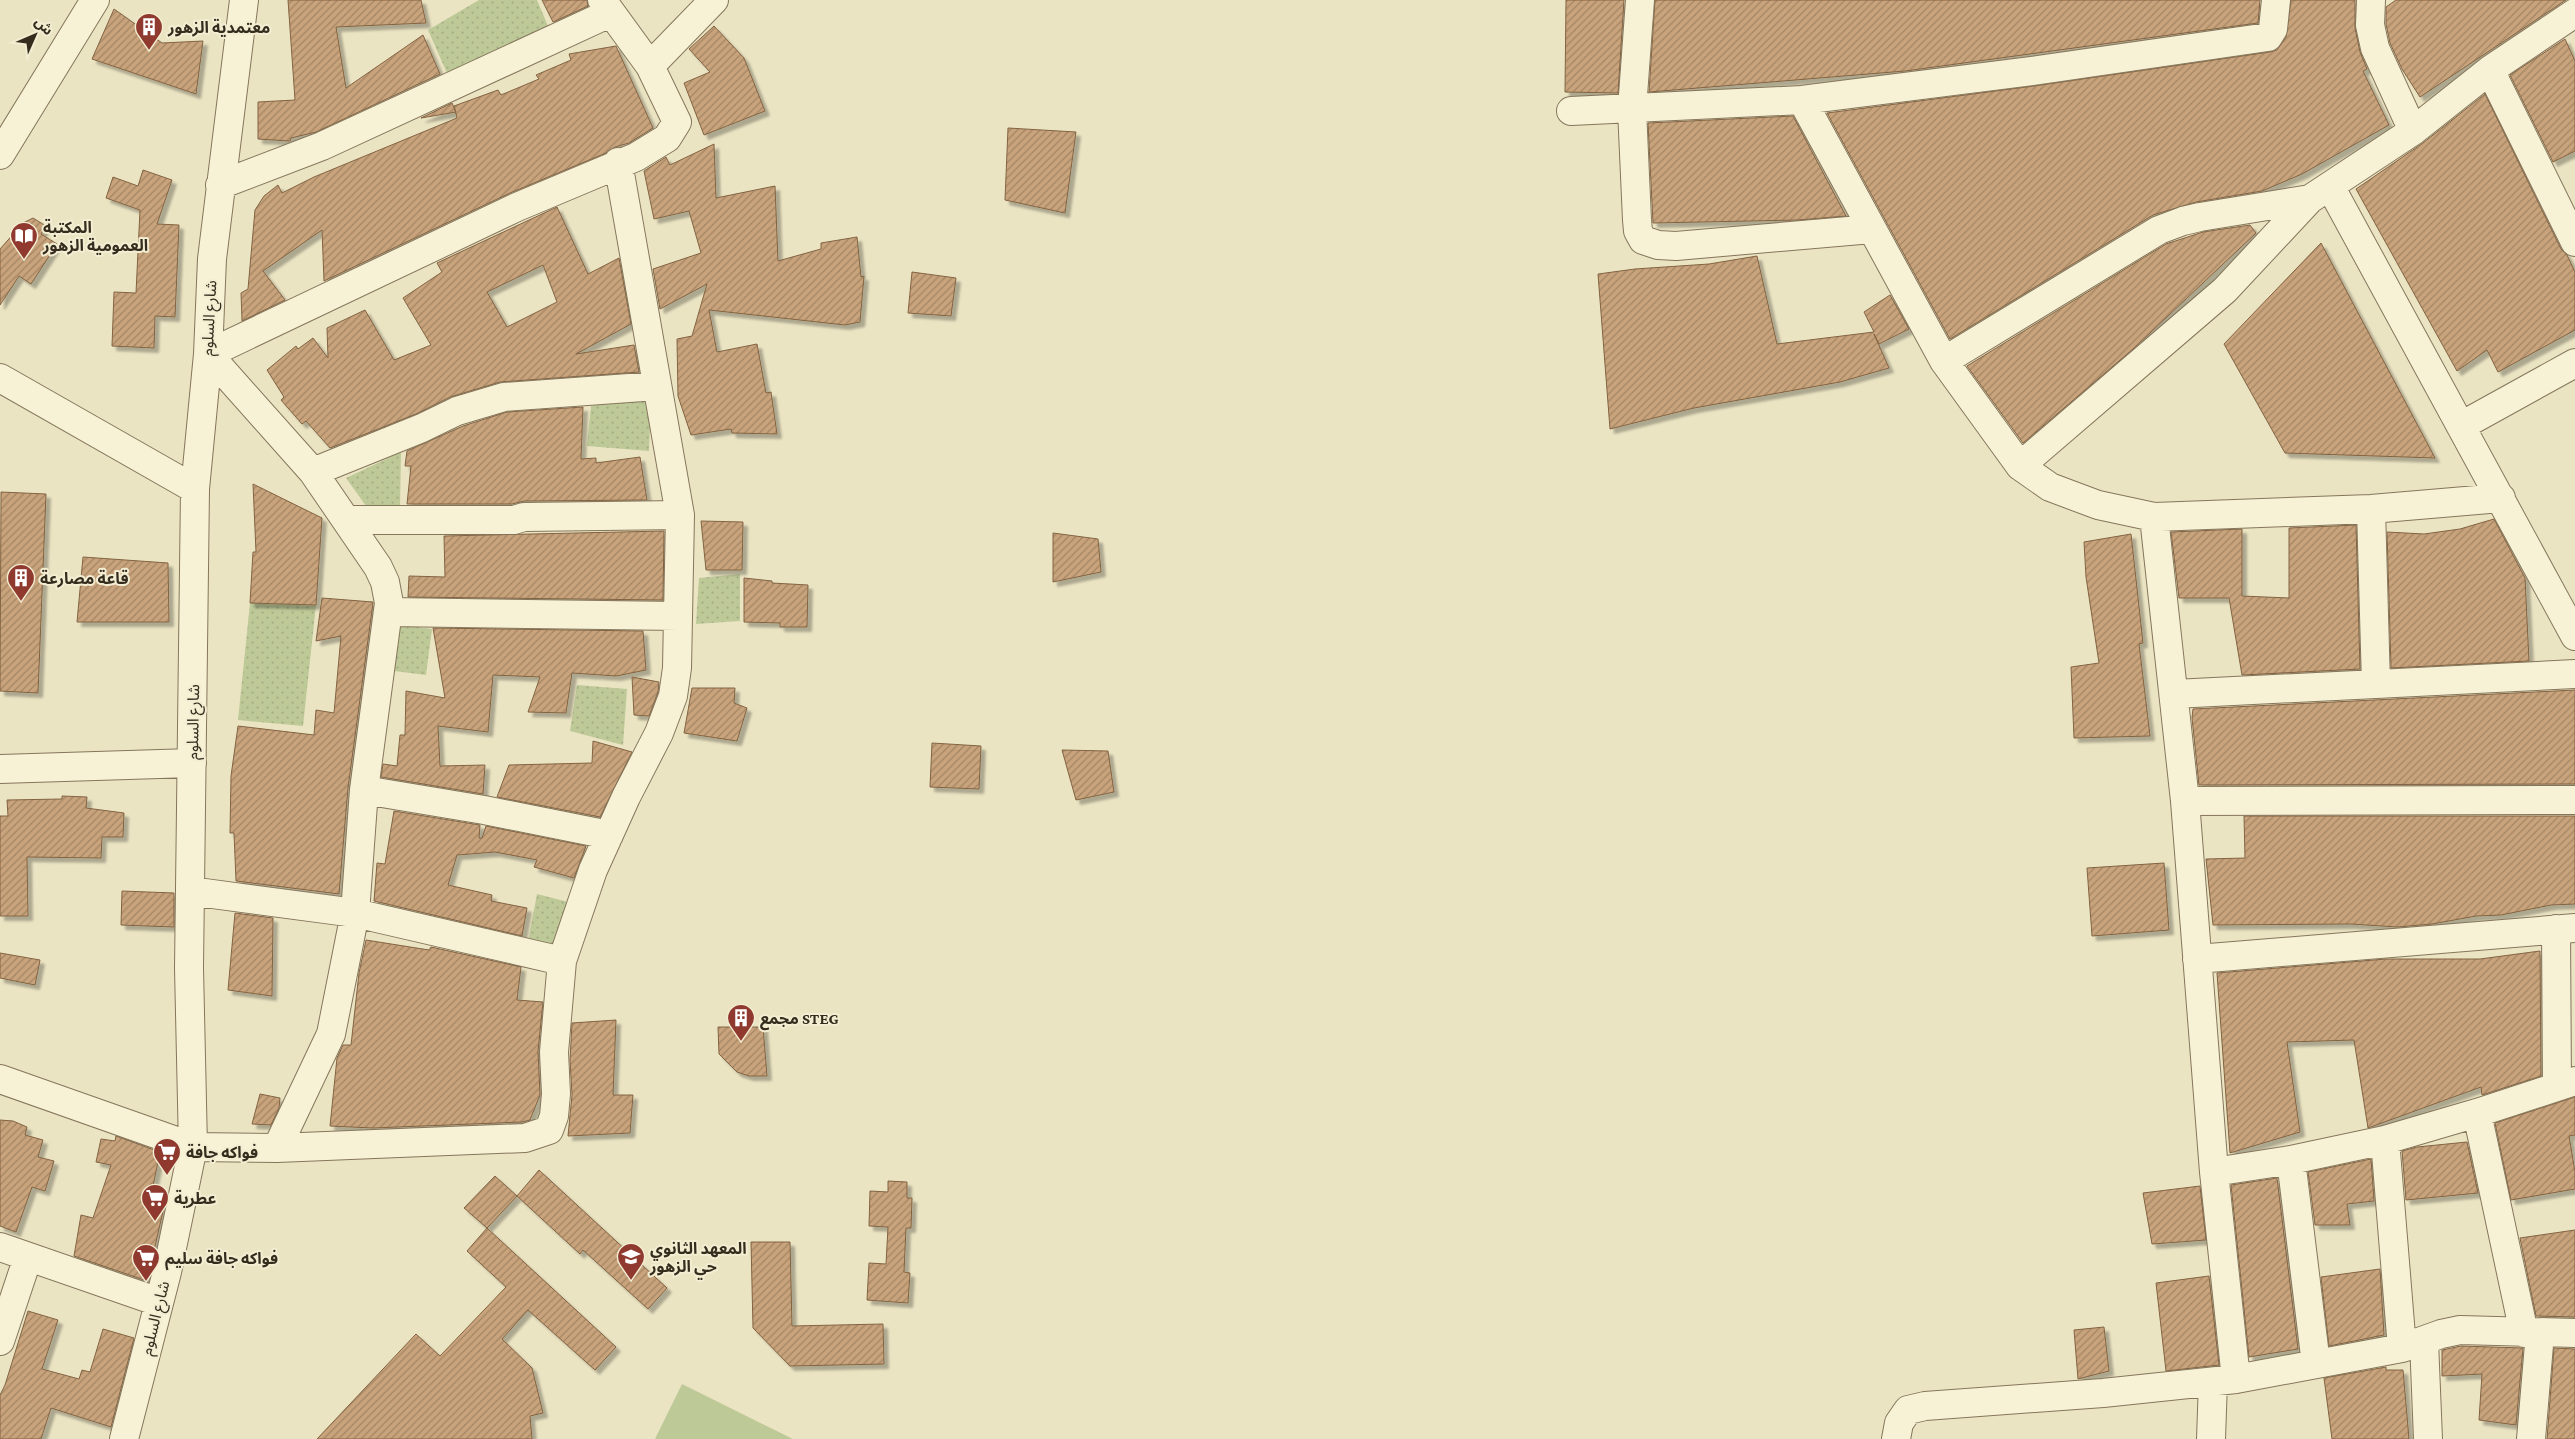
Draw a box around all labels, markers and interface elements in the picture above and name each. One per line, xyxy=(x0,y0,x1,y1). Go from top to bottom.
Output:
north arrow xyxy=(10,10,60,60)
building icon: معتمدية الزهور xyxy=(134,12,164,51)
text: ش xyxy=(32,13,57,38)
place label: معتمدية الزهور xyxy=(167,18,270,37)
place label: المكتبة العمومية الزهور xyxy=(42,218,148,255)
library icon: المكتبة العمومية الزهور xyxy=(9,221,39,260)
street label: شارع السلوم xyxy=(199,280,223,357)
building icon: قاعة مصارعة xyxy=(6,563,36,602)
place label: قاعة مصارعة xyxy=(40,569,128,588)
street label: شارع السلوم xyxy=(184,684,206,760)
building icon: مجمع STEG xyxy=(726,1003,756,1042)
place label: مجمع STEG xyxy=(760,1010,839,1031)
supermarket icon: فواكه جافة xyxy=(152,1137,182,1176)
place label: فواكه جافة xyxy=(186,1143,258,1162)
supermarket icon: عطرية xyxy=(140,1183,170,1222)
place label: عطرية xyxy=(174,1189,217,1208)
place label: المعهد الثانوي حي الزهور xyxy=(649,1240,747,1279)
school or university icon: المعهد الثانوي حي الزهور xyxy=(616,1242,646,1281)
supermarket icon: فواكه جافة سليم xyxy=(131,1243,161,1282)
place label: فواكه جافة سليم xyxy=(165,1249,278,1271)
street label: شارع السلوم xyxy=(138,1279,176,1358)

